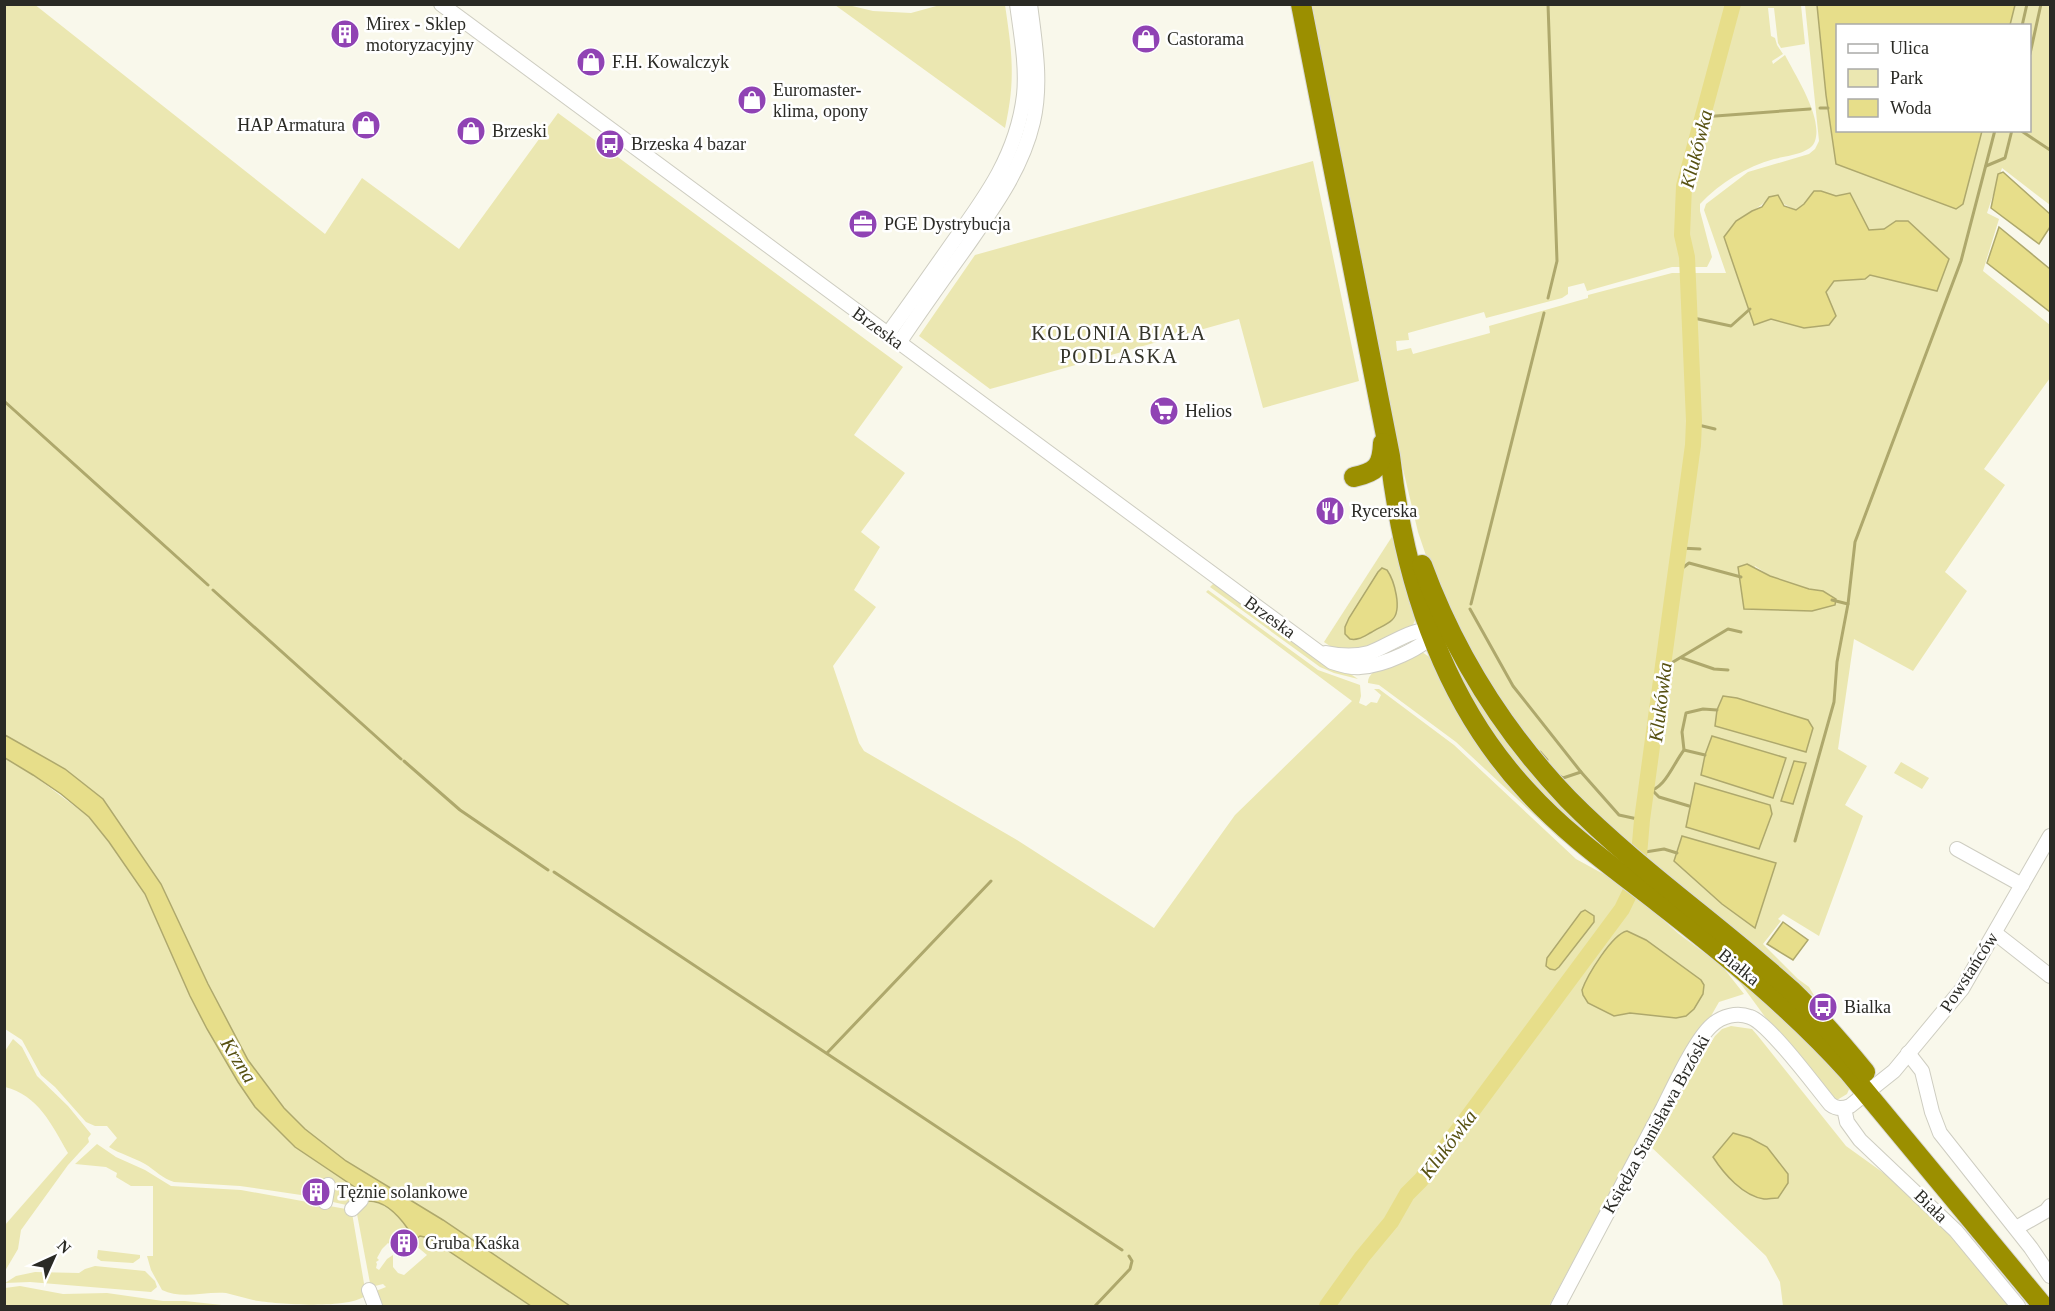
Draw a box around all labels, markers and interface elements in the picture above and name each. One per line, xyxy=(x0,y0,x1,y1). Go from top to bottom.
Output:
place label: Mirex - Sklep motoryzacyjny xyxy=(366,14,474,55)
building icon: Mirex - Sklep motoryzacyjny xyxy=(329,18,361,50)
shop icon: Castorama xyxy=(1130,23,1162,55)
legend xyxy=(1836,24,2031,132)
place label: Castorama xyxy=(1167,29,1244,49)
text: Ulica xyxy=(1890,38,1929,58)
shop icon: F.H. Kowalczyk xyxy=(575,46,607,78)
place label: F.H. Kowalczyk xyxy=(612,52,729,72)
text: Park xyxy=(1890,68,1923,88)
place label: Euromaster- klima, opony xyxy=(773,80,868,121)
shop icon: Euromaster- klima, opony xyxy=(736,84,768,116)
text: Woda xyxy=(1890,98,1932,118)
water label: Klukówka xyxy=(1675,108,1716,191)
shop icon: HAP Armatura xyxy=(350,109,382,141)
place label: HAP Armatura xyxy=(237,115,345,135)
shop icon: Brzeski xyxy=(455,115,487,147)
place label: Brzeski xyxy=(492,121,547,141)
bus stop icon: Brzeska 4 bazar xyxy=(594,128,626,160)
place label: Brzeska 4 bazar xyxy=(631,134,746,154)
office icon: PGE Dystrybucja xyxy=(847,208,879,240)
place label: PGE Dystrybucja xyxy=(884,214,1010,234)
street label: Brzeska xyxy=(849,303,907,353)
district label: KOLONIA BIAŁA PODLASKA xyxy=(1031,322,1207,367)
supermarket icon: Helios xyxy=(1148,395,1180,427)
place label: Helios xyxy=(1185,401,1232,421)
restaurant icon: Rycerska xyxy=(1314,495,1346,527)
place label: Rycerska xyxy=(1351,501,1417,521)
street label: Brzeska xyxy=(1241,592,1299,642)
water label: Klukówka xyxy=(1644,661,1676,744)
street label: Powstańców xyxy=(1936,928,2002,1016)
street label: Białka xyxy=(1714,944,1764,990)
bus stop icon: Bialka xyxy=(1807,991,1839,1023)
place label: Bialka xyxy=(1844,997,1891,1017)
street label: Księdza Stanisława Brzóski xyxy=(1599,1031,1713,1217)
water label: Krzna xyxy=(216,1033,261,1087)
water label: Klukówka xyxy=(1415,1105,1481,1183)
building icon: Tężnie solankowe xyxy=(300,1176,332,1208)
place label: Tężnie solankowe xyxy=(337,1182,467,1202)
street label: Biała xyxy=(1910,1186,1952,1226)
north arrow xyxy=(24,1227,84,1287)
building icon: Gruba Kaśka xyxy=(388,1227,420,1259)
place label: Gruba Kaśka xyxy=(425,1233,519,1253)
text: N xyxy=(54,1237,75,1257)

